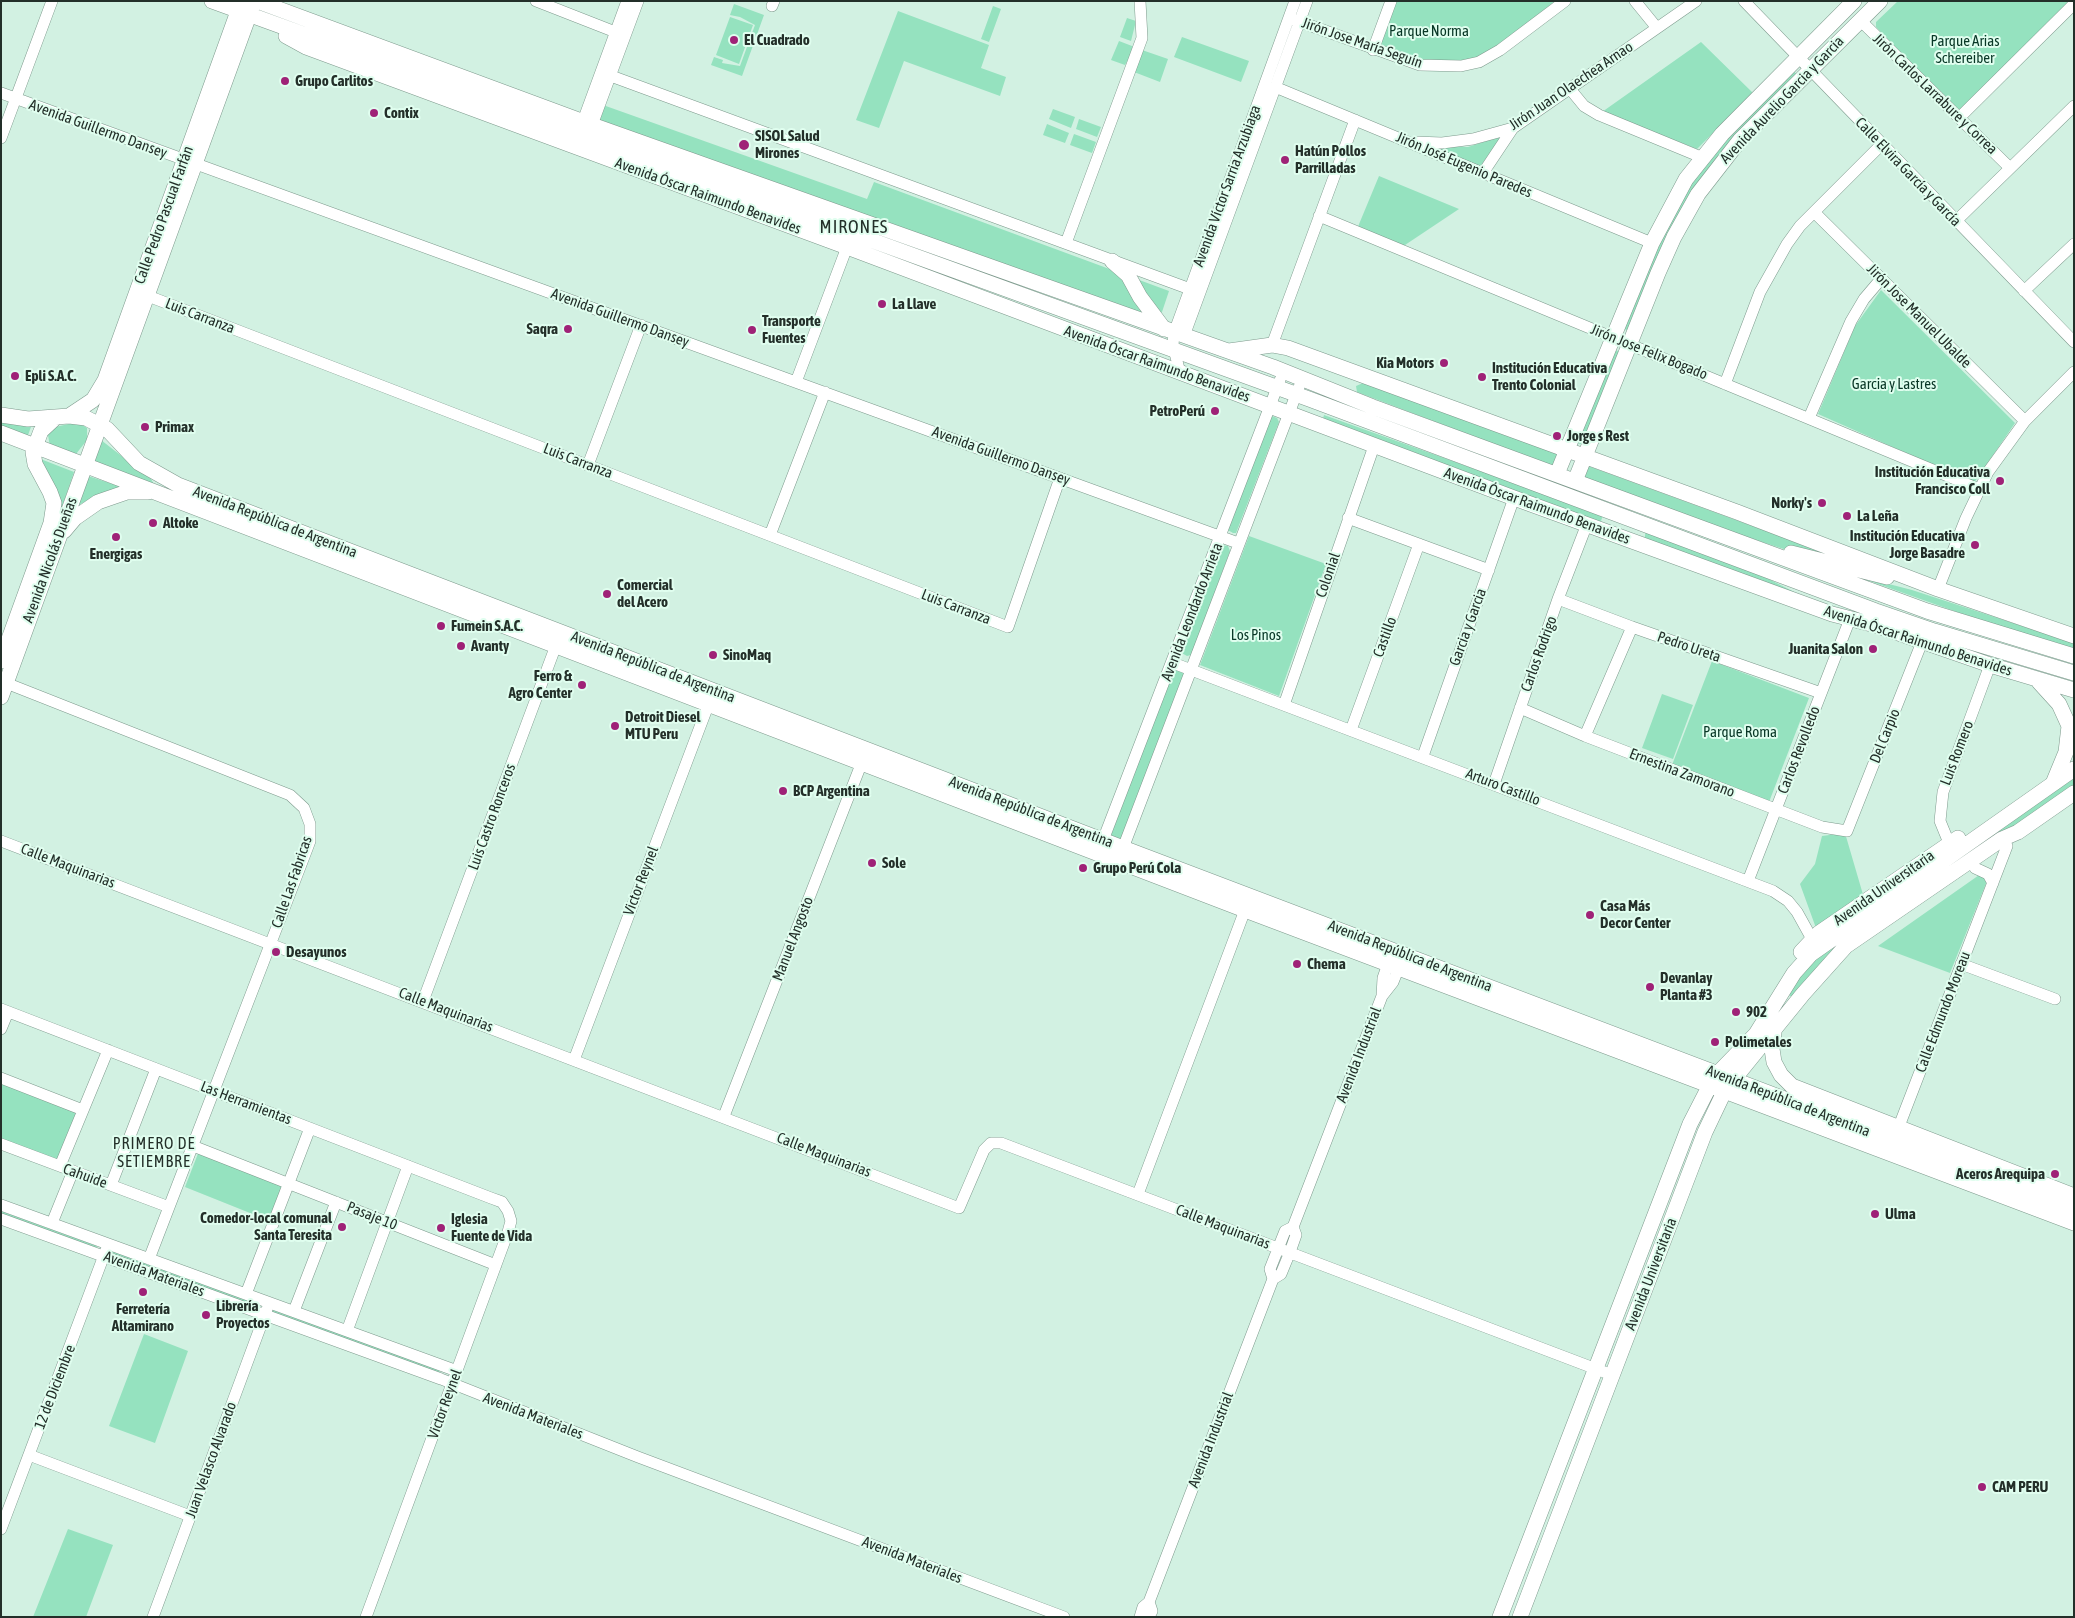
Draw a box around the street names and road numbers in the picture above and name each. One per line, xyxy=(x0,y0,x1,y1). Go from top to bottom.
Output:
street label: Jirón Jose María Seguín xyxy=(1299,14,1425,72)
street label: Jirón Carlos Larrabure y Correa xyxy=(1869,30,2001,158)
street label: Avenida Aurelio Garcia y Garcia xyxy=(1716,32,1848,168)
street label: Jirón Juan Olaechea Arnao xyxy=(1506,38,1636,134)
street label: Avenida Guillermo Dansey xyxy=(27,96,169,162)
street label: Avenida Víctor Sarria Arzubiaga xyxy=(1189,103,1265,269)
street label: Calle Elvira García y García xyxy=(1851,114,1965,230)
street label: Jirón José Eugenio Paredes xyxy=(1393,128,1535,202)
street label: Calle Pedro Pascual Farfán xyxy=(131,144,197,286)
street label: Avenida Óscar Raimundo Benavides xyxy=(613,154,803,238)
street label: Jirón Jose Manuel Ubalde xyxy=(1863,260,1975,372)
street label: Avenida Guillermo Dansey xyxy=(549,285,691,351)
street label: Luis Carranza xyxy=(163,295,237,337)
street label: Jirón Jose Felix Bogado xyxy=(1588,320,1710,384)
street label: Avenida Óscar Raimundo Benavides xyxy=(1062,322,1252,406)
street label: Avenida Guillermo Dansey xyxy=(930,423,1072,489)
street label: Luis Carranza xyxy=(541,440,615,482)
street label: Avenida Óscar Raimundo Benavides xyxy=(1442,464,1632,548)
street label: Avenida República de Argentina xyxy=(190,482,360,562)
street label: Avenida Nicolás Dueñas xyxy=(19,495,81,625)
street label: Avenida Leondardo Arrieta xyxy=(1157,540,1227,684)
street label: Colonial xyxy=(1312,550,1344,600)
street label: Luis Carranza xyxy=(919,586,993,628)
street label: Garcia y Garcia xyxy=(1446,586,1490,668)
street label: Avenida Óscar Raimundo Benavides xyxy=(1822,602,2014,680)
street label: Castillo xyxy=(1369,614,1401,660)
street label: Carlos Rodrigo xyxy=(1517,614,1561,694)
street label: Avenida República de Argentina xyxy=(568,627,738,707)
street label: Pedro Ureta xyxy=(1655,628,1723,666)
street label: Carlos Revolledo xyxy=(1774,704,1824,796)
street label: Del Carpio xyxy=(1866,706,1904,766)
street label: Luis Romero xyxy=(1937,718,1977,788)
street label: Ernestina Zamorano xyxy=(1627,745,1737,801)
street label: Luis Castro Ronceros xyxy=(464,761,520,873)
street label: Arturo Castillo xyxy=(1463,765,1543,809)
street label: Avenida República de Argentina xyxy=(946,772,1116,852)
street label: Calle Las Fabricas xyxy=(268,834,316,930)
street label: Calle Maquinarias xyxy=(18,840,118,892)
street label: Victor Reynel xyxy=(620,844,662,918)
street label: Avenida Universitaria xyxy=(1830,847,1938,929)
street label: Manuel Angosto xyxy=(769,894,817,984)
street label: Avenida República de Argentina xyxy=(1325,916,1495,996)
street label: Calle Edmundo Moreau xyxy=(1912,949,1974,1075)
street label: Calle Maquinarias xyxy=(396,984,496,1036)
street label: Avenida Industrial xyxy=(1333,1005,1385,1105)
street label: Avenida República de Argentina xyxy=(1703,1061,1873,1141)
street label: Las Herramientas xyxy=(198,1077,294,1129)
street label: Calle Maquinarias xyxy=(774,1129,874,1181)
street label: Cahuide xyxy=(60,1160,110,1192)
street label: Pasaje 10 xyxy=(344,1198,400,1234)
street label: Calle Maquinarias xyxy=(1173,1201,1273,1253)
street label: Avenida Universitaria xyxy=(1621,1215,1681,1333)
street label: Avenida Materiales xyxy=(101,1247,207,1301)
street label: 12 de Diciembre xyxy=(31,1342,79,1432)
street label: Victor Reynel xyxy=(424,1367,466,1441)
street label: Avenida Materiales xyxy=(480,1389,586,1443)
street label: Avenida Industrial xyxy=(1185,1390,1237,1490)
street label: Juan Velasco Alvarado xyxy=(182,1399,240,1521)
street label: Avenida Materiales xyxy=(859,1533,965,1587)

